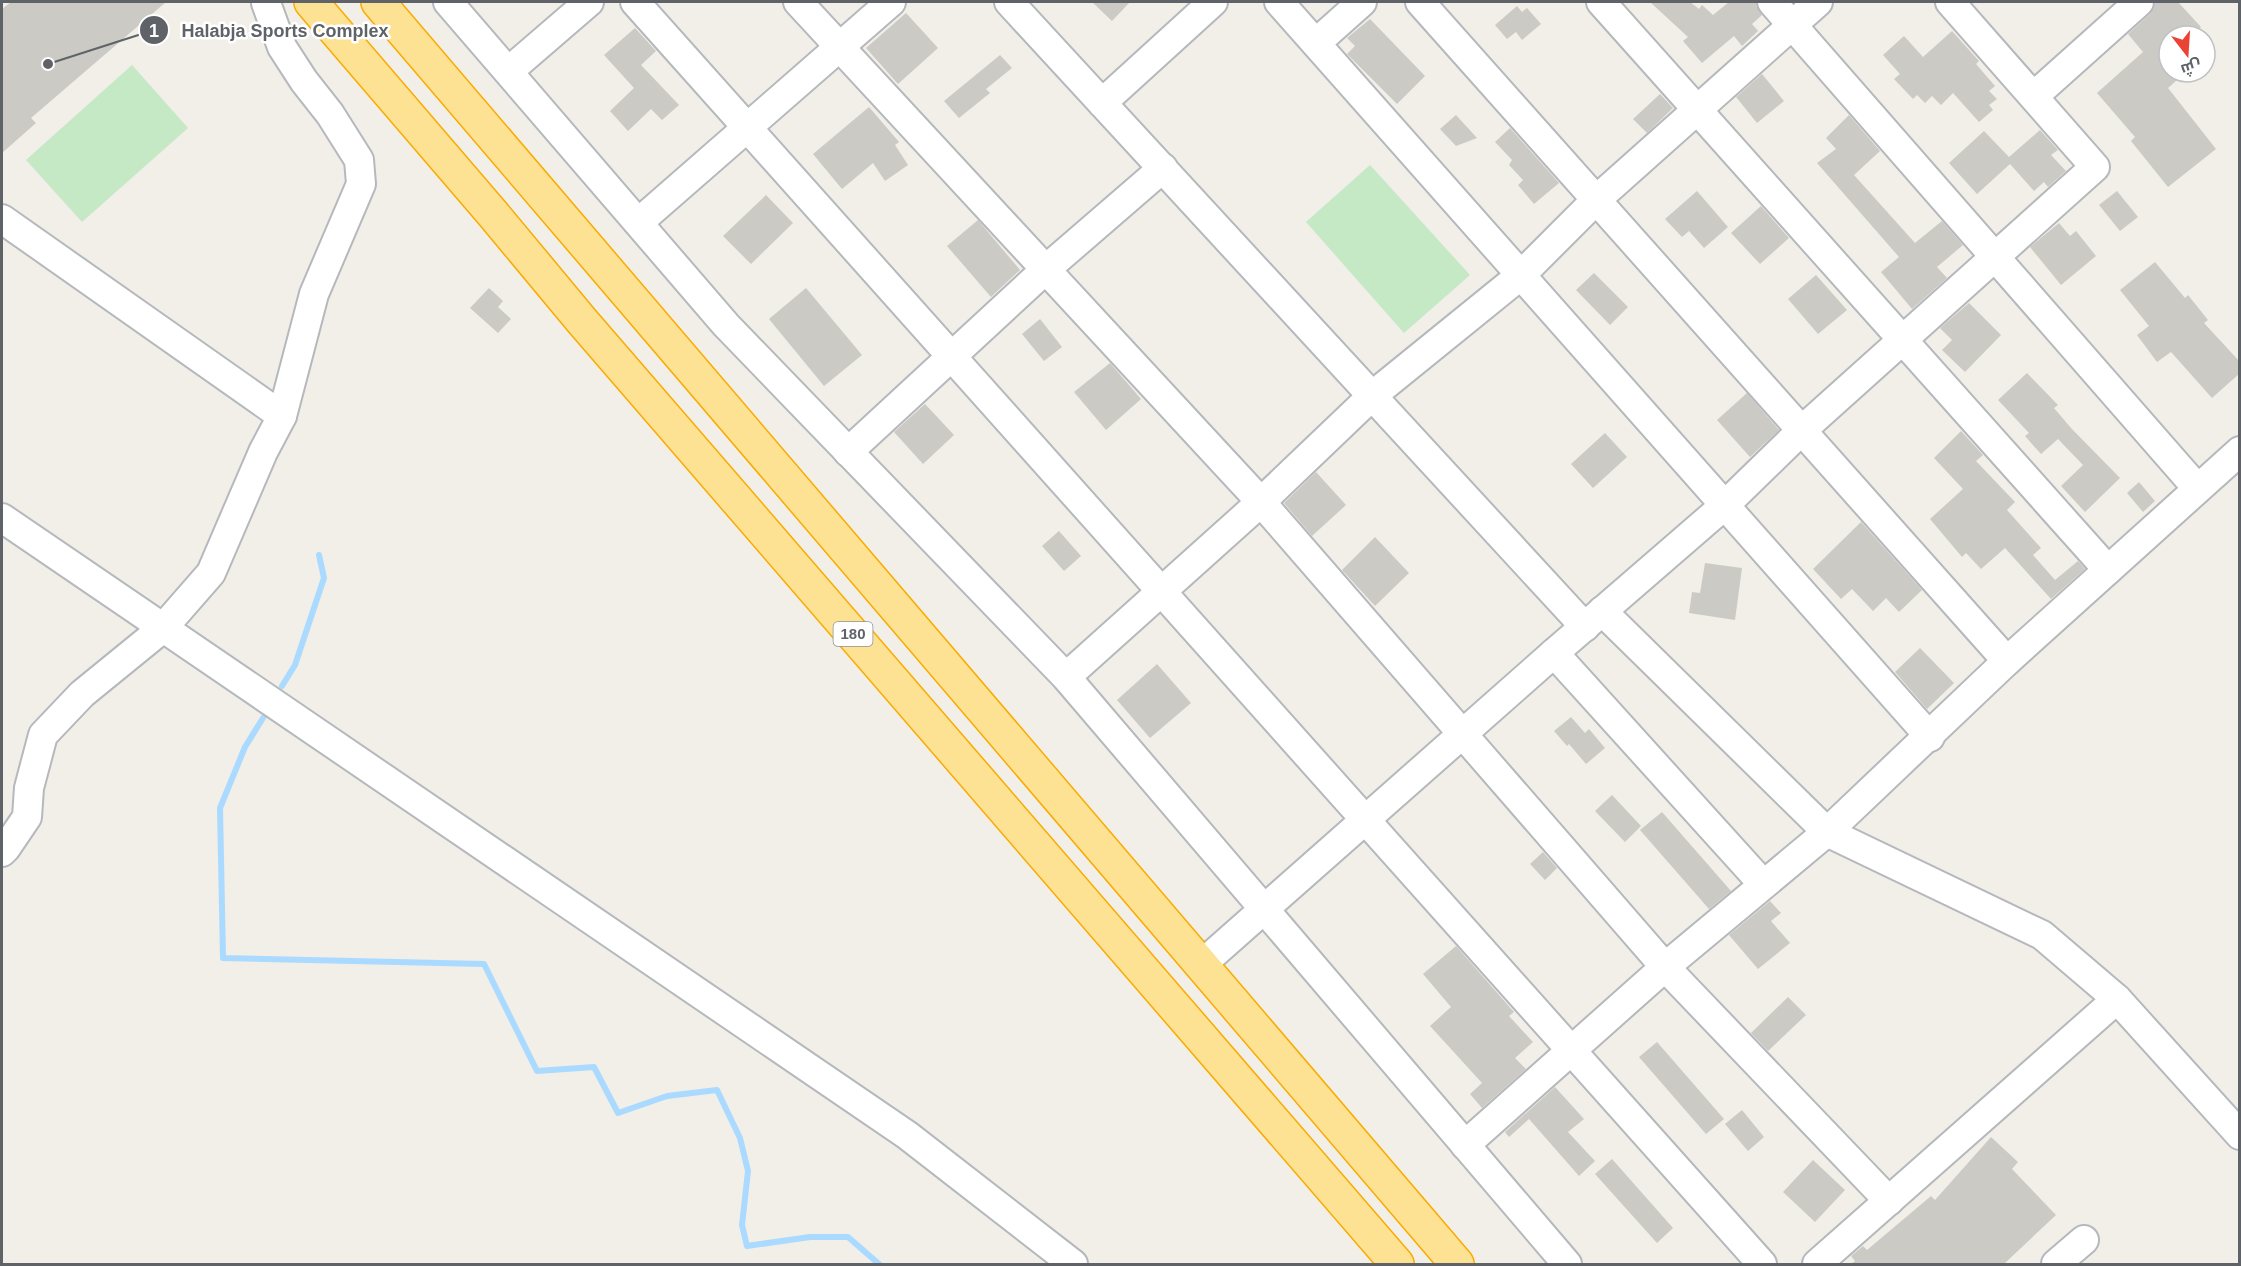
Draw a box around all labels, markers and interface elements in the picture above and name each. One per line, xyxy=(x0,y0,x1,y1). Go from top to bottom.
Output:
callout: Halabja Sports Complex xyxy=(139,12,400,48)
text: 1 xyxy=(149,21,159,41)
text: Halabja Sports Complex xyxy=(181,21,389,41)
north arrow xyxy=(2157,24,2217,84)
text: ش xyxy=(2179,56,2204,79)
road number: 180 xyxy=(834,622,872,646)

